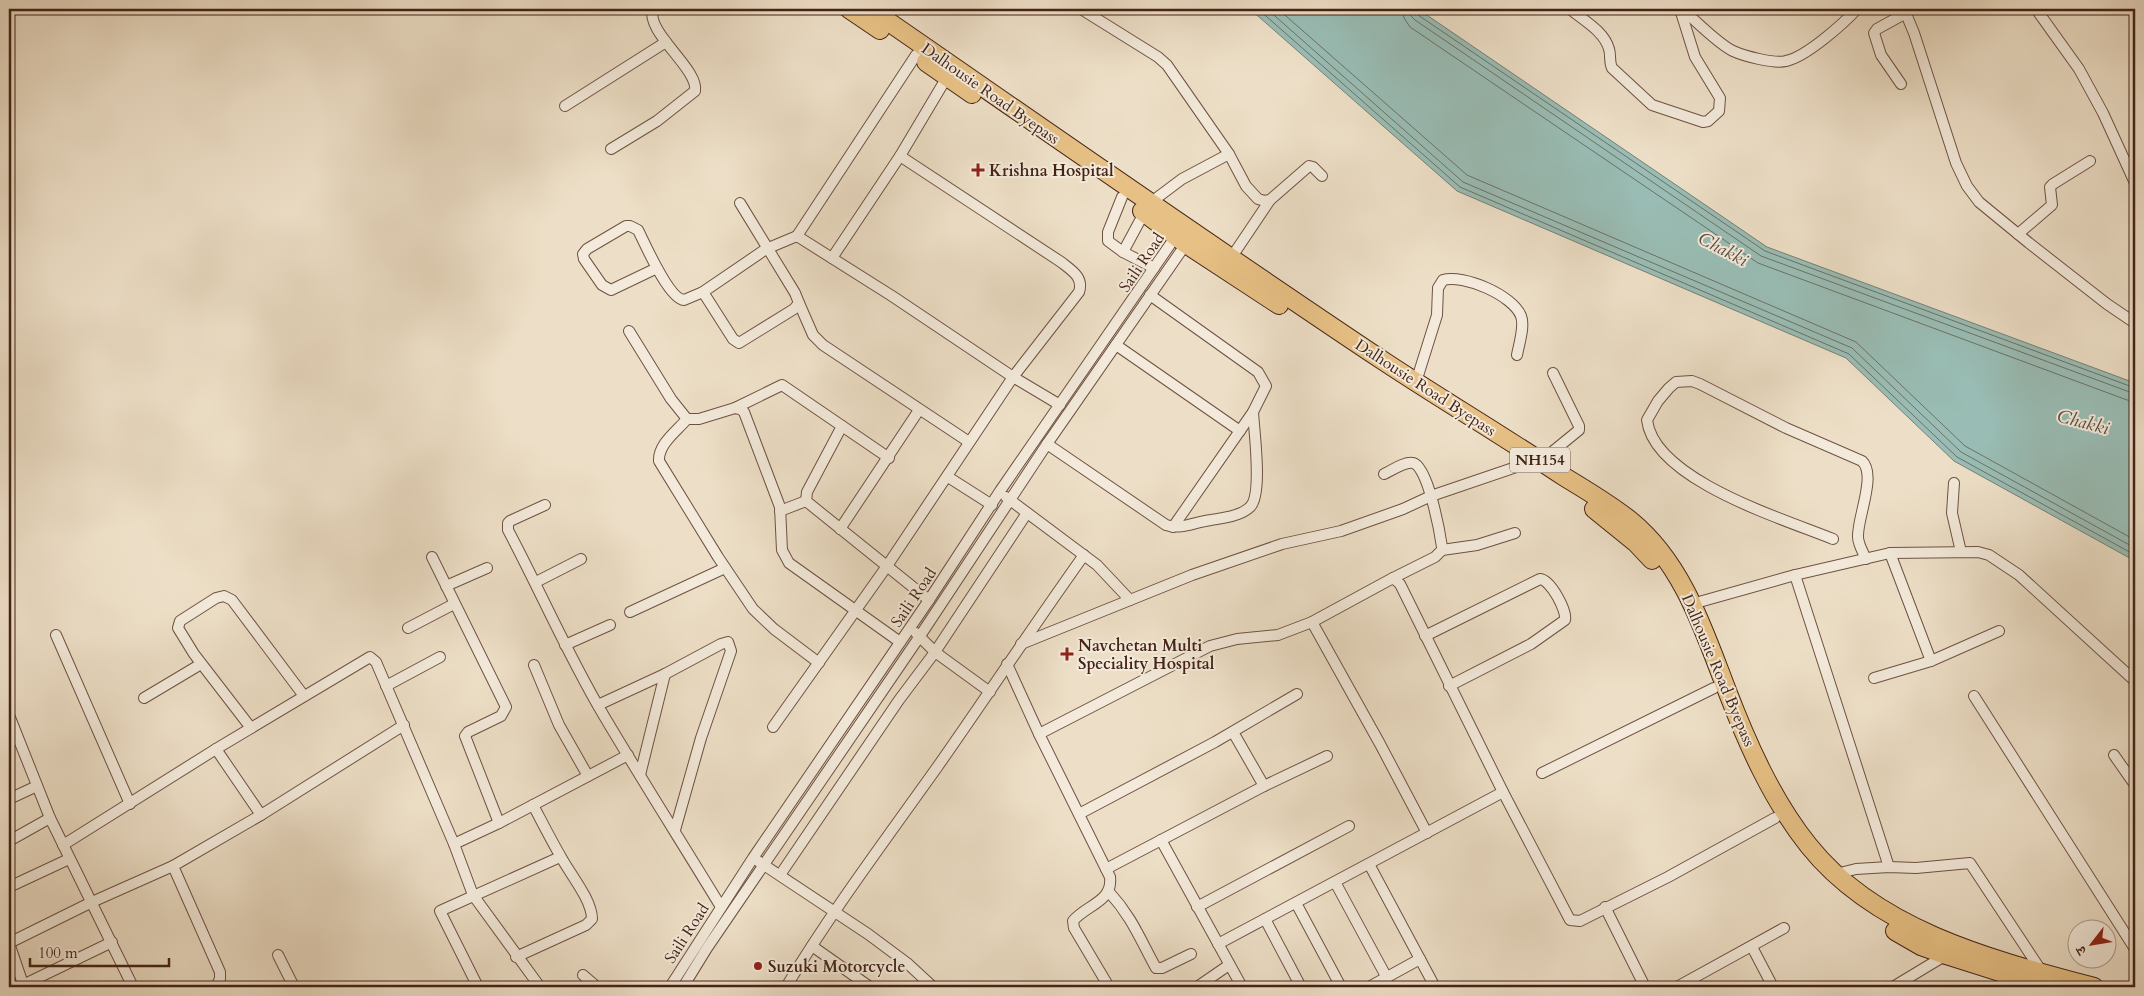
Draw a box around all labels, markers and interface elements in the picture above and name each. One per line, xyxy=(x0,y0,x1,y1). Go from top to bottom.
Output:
street label: Dalhousie Road Byepass xyxy=(917,38,1064,150)
place label: Krishna Hospital xyxy=(989,160,1114,182)
marker: Krishna Hospital xyxy=(971,163,985,177)
water label: Chakki xyxy=(1694,226,1753,273)
street label: Saili Road xyxy=(1114,228,1170,297)
street label: Dalhousie Road Byepass xyxy=(1351,334,1500,442)
water label: Chakki xyxy=(2054,404,2113,442)
road number: NH154 xyxy=(1510,448,1570,472)
street label: Saili Road xyxy=(886,563,942,632)
street label: Dalhousie Road Byepass xyxy=(1676,591,1760,750)
place label: Navchetan Multi Speciality Hospital xyxy=(1078,635,1215,675)
marker: Navchetan Multi Speciality Hospital xyxy=(1060,647,1074,661)
street label: Saili Road xyxy=(659,899,715,968)
north arrow xyxy=(2066,918,2116,968)
scale bar xyxy=(30,936,169,968)
text: उ xyxy=(2071,942,2092,959)
text: 100 m xyxy=(38,943,78,963)
place label: Suzuki Motorcycle xyxy=(768,956,906,978)
marker: Suzuki Motorcycle xyxy=(752,960,764,972)

